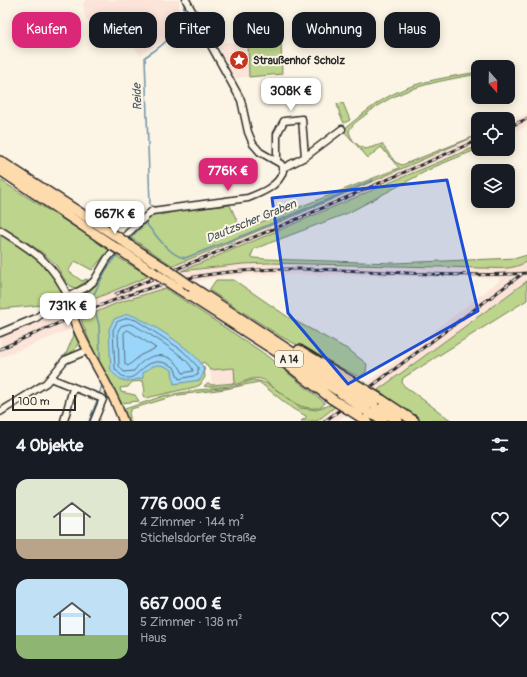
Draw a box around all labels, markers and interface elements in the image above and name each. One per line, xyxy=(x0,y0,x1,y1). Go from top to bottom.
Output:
chip: Kaufen xyxy=(12,12,81,48)
chip: Mieten xyxy=(89,12,157,48)
chip: Filter xyxy=(165,12,225,48)
chip: Neu xyxy=(233,12,284,48)
chip: Wohnung xyxy=(292,12,376,48)
chip: Haus xyxy=(384,12,440,48)
place icon: Straußenhof Scholz xyxy=(228,49,250,71)
place label: Straußenhof Scholz xyxy=(253,54,345,67)
north arrow xyxy=(471,60,515,104)
map controls xyxy=(471,60,515,208)
pin: 308K € xyxy=(258,78,324,112)
water label: Reide xyxy=(129,82,145,111)
text: 308K € xyxy=(270,83,312,99)
button: locate xyxy=(471,112,515,156)
pin: 776K € xyxy=(195,158,261,192)
text: 776K € xyxy=(208,163,248,179)
button: layers xyxy=(471,164,515,208)
water label: Dautzscher Graben xyxy=(204,196,300,246)
pin: 667K € xyxy=(82,201,148,235)
text: 667K € xyxy=(94,206,136,222)
pin: 731K € xyxy=(35,293,101,327)
text: 731K € xyxy=(49,298,87,314)
road number: A 14 xyxy=(275,351,303,367)
scale bar xyxy=(12,393,76,412)
text: 100 m xyxy=(18,395,49,408)
icon: filters xyxy=(489,434,511,456)
text: 4 Objekte xyxy=(16,435,83,456)
text: 776 000 € xyxy=(140,493,221,514)
icon: home xyxy=(48,495,96,543)
icon: heart xyxy=(489,508,511,530)
text: 4 Zimmer · 144 m² xyxy=(140,514,244,530)
text: Stichelsdorfer Straße xyxy=(140,530,256,546)
text: 667 000 € xyxy=(140,593,222,614)
icon: home xyxy=(48,595,96,643)
icon: heart xyxy=(489,608,511,630)
text: 5 Zimmer · 138 m² xyxy=(140,614,242,630)
text: Haus xyxy=(140,630,166,646)

